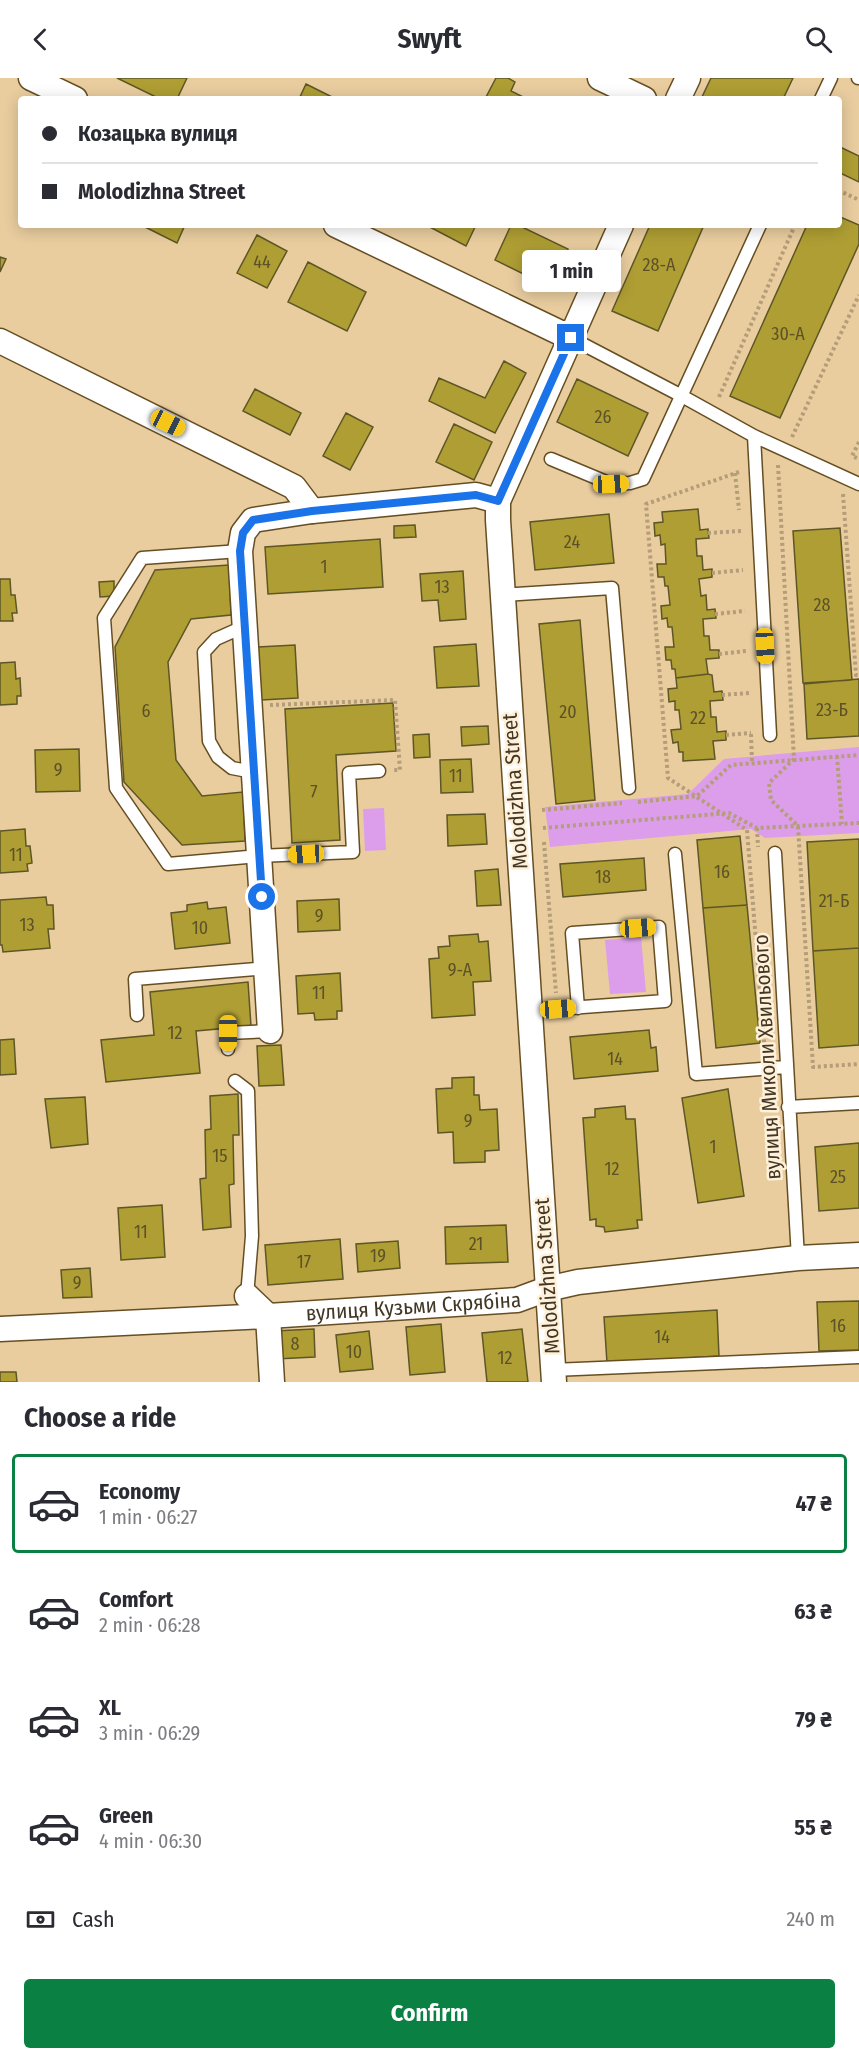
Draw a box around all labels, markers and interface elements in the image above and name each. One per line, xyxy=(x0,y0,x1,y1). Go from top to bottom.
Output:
icon: back xyxy=(24,23,57,56)
text: Swyft xyxy=(398,23,461,55)
icon: search xyxy=(802,23,835,56)
text: Козацька вулиця xyxy=(78,120,238,147)
text: Molodizhna Street xyxy=(78,178,245,205)
house number: 44 xyxy=(253,251,271,273)
callout: 1 min xyxy=(522,251,620,293)
house number: 28-А xyxy=(643,254,676,276)
text: 1 min xyxy=(550,259,593,283)
house number: 30-А xyxy=(771,323,805,345)
route end xyxy=(557,324,584,351)
house number: 26 xyxy=(595,406,612,428)
car xyxy=(148,407,188,439)
car xyxy=(593,474,629,494)
house number: 24 xyxy=(564,531,580,553)
house number: 1 xyxy=(320,556,328,578)
house number: 13 xyxy=(434,576,450,598)
house number: 28 xyxy=(814,594,830,616)
car xyxy=(755,628,775,664)
house number: 23-Б xyxy=(816,699,848,721)
house number: 6 xyxy=(142,700,151,722)
house number: 20 xyxy=(559,701,577,723)
house number: 22 xyxy=(690,707,706,729)
street label: Molodizhna Street xyxy=(497,712,533,870)
house number: 9 xyxy=(54,759,62,781)
house number: 11 xyxy=(449,765,463,787)
house number: 7 xyxy=(310,781,318,803)
house number: 11 xyxy=(9,844,23,866)
car xyxy=(288,844,324,864)
house number: 16 xyxy=(714,861,730,883)
house number: 18 xyxy=(595,866,611,888)
route start xyxy=(248,883,275,910)
house number: 21-Б xyxy=(819,890,849,912)
house number: 9 xyxy=(315,905,323,927)
house number: 13 xyxy=(19,914,35,936)
house number: 10 xyxy=(192,917,208,939)
car xyxy=(619,918,657,938)
street label: вулиця Миколи Хвильового xyxy=(748,934,786,1180)
house number: 9-А xyxy=(448,959,473,981)
house number: 11 xyxy=(312,982,326,1004)
car xyxy=(539,999,577,1019)
car xyxy=(219,1015,237,1051)
house number: 12 xyxy=(168,1022,183,1044)
house number: 14 xyxy=(607,1048,623,1070)
house number: 9 xyxy=(464,1110,472,1132)
house number: 1 xyxy=(709,1136,717,1158)
house number: 15 xyxy=(212,1145,228,1167)
house number: 12 xyxy=(605,1158,620,1180)
house number: 25 xyxy=(830,1166,846,1188)
street label: Molodizhna Street xyxy=(529,1197,565,1355)
house number: 11 xyxy=(134,1221,148,1243)
house number: 21 xyxy=(469,1233,483,1255)
house number: 19 xyxy=(370,1245,386,1267)
house number: 17 xyxy=(297,1251,311,1273)
house number: 9 xyxy=(73,1272,81,1294)
street label: вулиця Кузьми Скрябіна xyxy=(305,1287,522,1327)
house number: 16 xyxy=(830,1315,846,1337)
house number: 14 xyxy=(654,1326,670,1348)
house number: 8 xyxy=(291,1333,300,1355)
house number: 10 xyxy=(346,1341,362,1363)
house number: 12 xyxy=(498,1347,513,1369)
text: Choose a ride xyxy=(24,1402,176,1434)
icon: car xyxy=(27,1477,81,1531)
text: Economy xyxy=(99,1478,180,1505)
text: 47 ₴ xyxy=(796,1490,832,1517)
text: 1 min · 06:27 xyxy=(99,1505,197,1529)
icon: car xyxy=(27,1585,81,1639)
text: Comfort xyxy=(99,1586,173,1613)
text: 63 ₴ xyxy=(794,1598,832,1625)
text: 2 min · 06:28 xyxy=(99,1613,201,1637)
icon: car xyxy=(27,1693,81,1747)
text: XL xyxy=(99,1694,121,1721)
text: 79 ₴ xyxy=(795,1706,832,1733)
text: 3 min · 06:29 xyxy=(99,1721,200,1745)
icon: car xyxy=(27,1801,81,1855)
text: Green xyxy=(99,1802,153,1829)
text: 55 ₴ xyxy=(794,1814,832,1841)
text: 4 min · 06:30 xyxy=(99,1829,202,1853)
icon: cash xyxy=(24,1903,57,1936)
text: Cash xyxy=(72,1906,115,1933)
text: 240 m xyxy=(786,1907,835,1931)
button: Confirm xyxy=(24,1979,835,2048)

